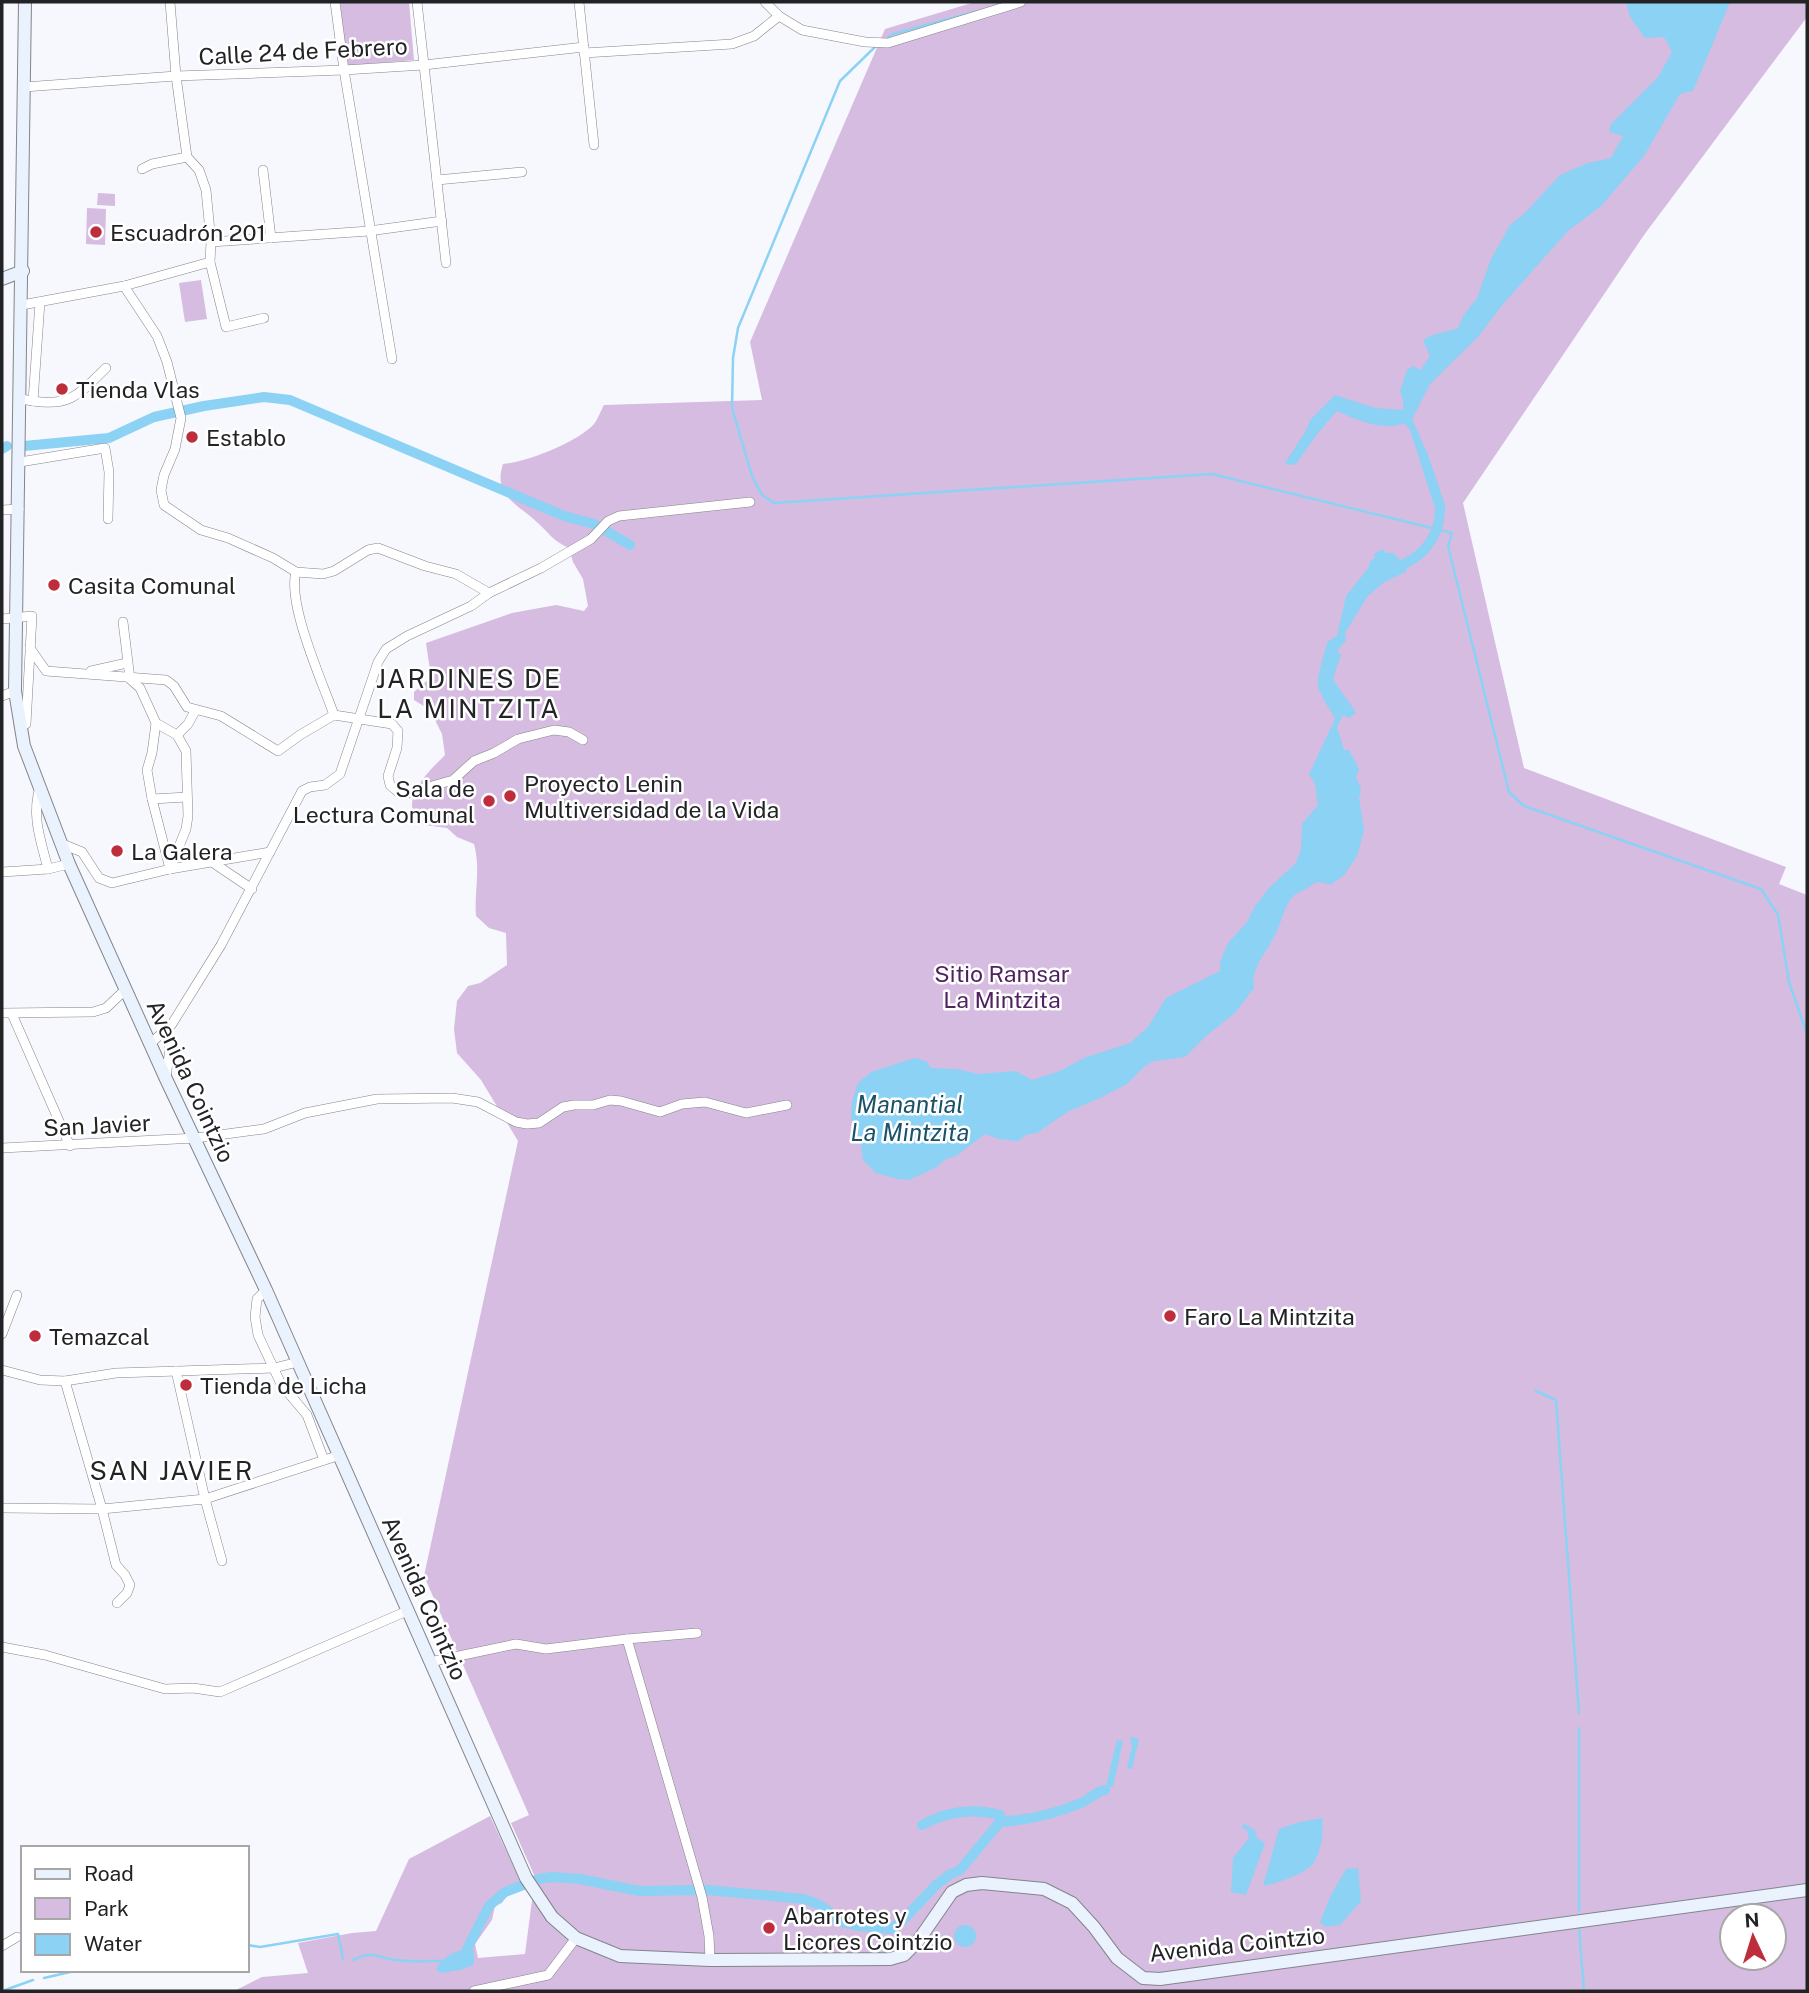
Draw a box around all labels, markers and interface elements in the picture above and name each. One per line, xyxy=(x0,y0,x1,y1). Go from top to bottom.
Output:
street label: Calle 24 de Febrero xyxy=(198,32,408,70)
place label: Escuadrón 201 xyxy=(110,219,266,246)
marker: Escuadrón 201 xyxy=(88,224,104,240)
place label: Tienda Vlas xyxy=(76,376,200,403)
marker: Tienda Vlas xyxy=(54,381,70,397)
place label: Establo xyxy=(206,424,286,451)
marker: Establo xyxy=(184,429,200,445)
place label: Casita Comunal xyxy=(68,572,236,599)
marker: Casita Comunal xyxy=(46,577,62,593)
district label: JARDINES DE LA MINTZITA xyxy=(376,663,562,724)
place label: Proyecto Lenin Multiversidad de la Vida xyxy=(524,770,779,823)
place label: Sala de Lectura Comunal xyxy=(293,775,475,828)
marker: Proyecto Lenin Multiversidad de la Vida xyxy=(502,788,518,804)
marker: Sala de Lectura Comunal xyxy=(481,793,497,809)
place label: La Galera xyxy=(131,838,233,865)
marker: La Galera xyxy=(109,843,125,859)
park label: Sitio Ramsar La Mintzita xyxy=(934,960,1070,1013)
street label: Avenida Cointzio xyxy=(141,995,241,1167)
water label: Manantial La Mintzita xyxy=(851,1090,969,1146)
street label: San Javier xyxy=(43,1109,151,1141)
place label: Faro La Mintzita xyxy=(1184,1303,1355,1330)
marker: Faro La Mintzita xyxy=(1162,1308,1178,1324)
place label: Temazcal xyxy=(49,1323,150,1350)
marker: Temazcal xyxy=(27,1328,43,1344)
place label: Tienda de Licha xyxy=(200,1372,367,1399)
marker: Tienda de Licha xyxy=(178,1377,194,1393)
district label: SAN JAVIER xyxy=(90,1455,254,1486)
street label: Avenida Cointzio xyxy=(377,1512,473,1684)
legend xyxy=(21,1846,248,1972)
text: Road xyxy=(84,1861,134,1886)
text: Park xyxy=(84,1896,129,1921)
place label: Abarrotes y Licores Cointzio xyxy=(783,1902,952,1955)
north arrow xyxy=(1718,1902,1788,1972)
text: N xyxy=(1744,1909,1760,1932)
marker: Abarrotes y Licores Cointzio xyxy=(761,1920,777,1936)
street label: Avenida Cointzio xyxy=(1148,1921,1326,1967)
text: Water xyxy=(84,1931,142,1956)

